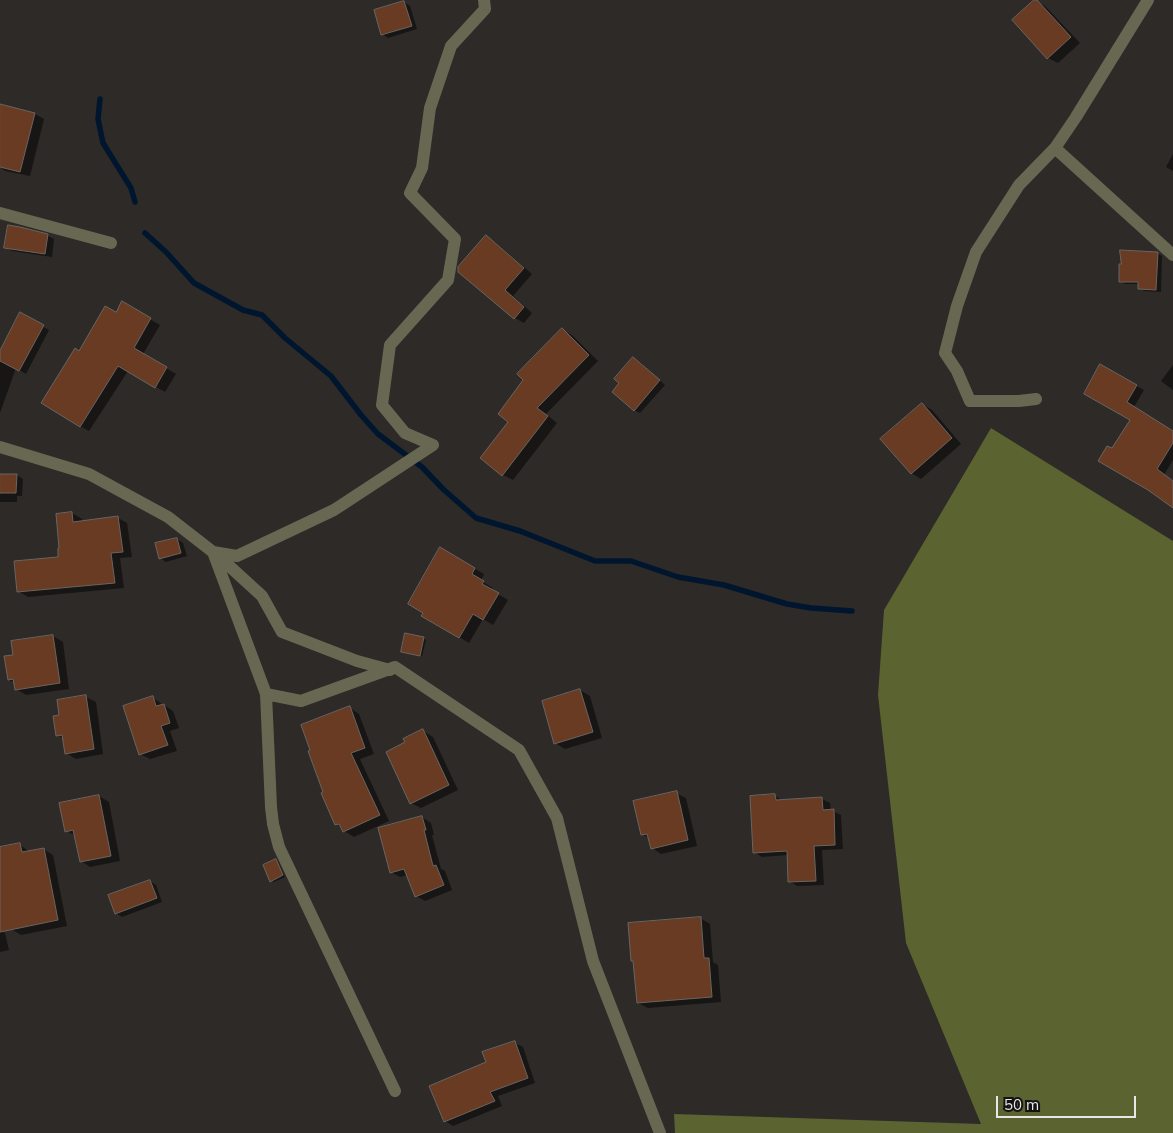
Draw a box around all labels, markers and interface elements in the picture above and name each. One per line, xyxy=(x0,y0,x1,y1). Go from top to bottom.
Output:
scale bar xyxy=(998,1086,1138,1118)
text: 50 m xyxy=(1004,1095,1039,1114)

